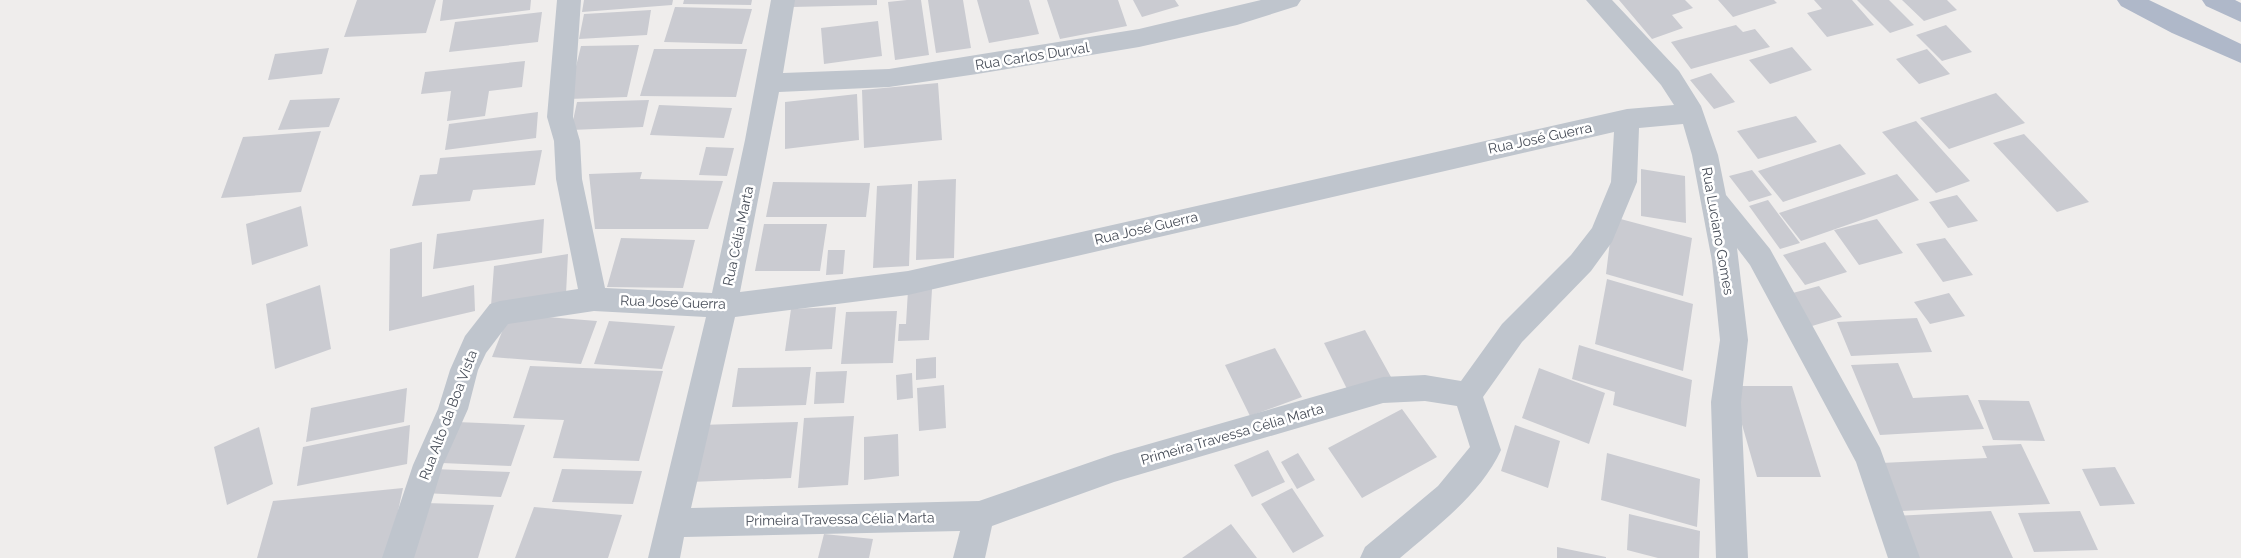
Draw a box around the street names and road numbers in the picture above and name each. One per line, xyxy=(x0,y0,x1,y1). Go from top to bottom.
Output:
street label: Rua Carlos Durval xyxy=(974,39,1090,73)
street label: Rua José Guerra xyxy=(1487,119,1593,157)
street label: Rua Luciano Gomes xyxy=(1699,166,1737,296)
street label: Rua Célia Marta xyxy=(720,185,756,287)
street label: Rua José Guerra xyxy=(1093,208,1199,248)
street label: Rua José Guerra xyxy=(620,292,726,312)
street label: Rua Alto da Boa Vista xyxy=(416,348,480,482)
street label: Primeira Travessa Célia Marta xyxy=(1139,400,1325,468)
street label: Primeira Travessa Célia Marta xyxy=(745,509,935,529)

